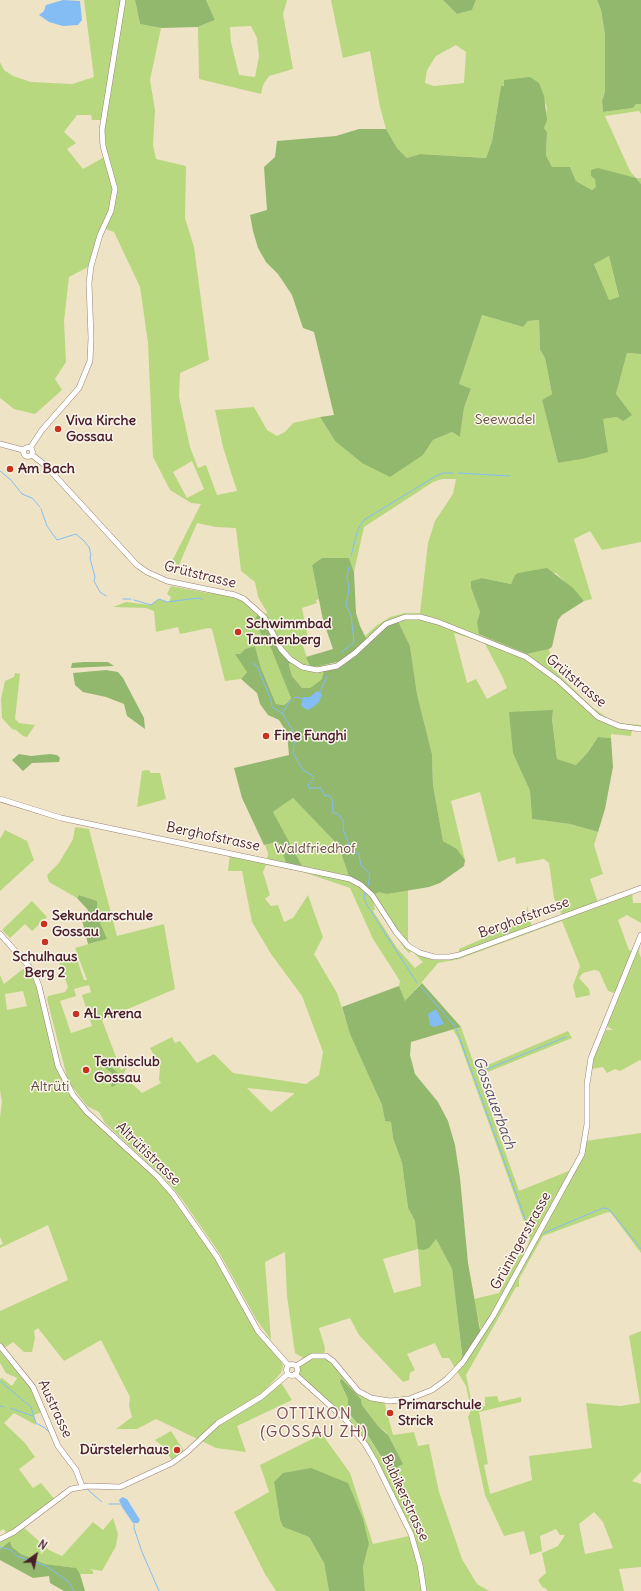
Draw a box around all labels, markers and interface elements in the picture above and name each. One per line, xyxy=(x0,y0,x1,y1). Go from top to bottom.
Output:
park label: Seewadel xyxy=(475,412,535,428)
place label: Viva Kirche Gossau xyxy=(66,413,136,446)
marker: Viva Kirche Gossau xyxy=(53,424,63,434)
place label: Am Bach xyxy=(18,461,75,477)
marker: Am Bach xyxy=(5,464,15,474)
street label: Grütstrasse xyxy=(162,558,238,592)
place label: Schwimmbad Tannenberg xyxy=(246,616,331,648)
marker: Schwimmbad Tannenberg xyxy=(233,627,243,637)
street label: Grütstrasse xyxy=(542,651,610,711)
place label: Fine Funghi xyxy=(274,728,347,744)
marker: Fine Funghi xyxy=(261,731,271,741)
street label: Berghofstrasse xyxy=(165,819,261,855)
park label: Waldfriedhof xyxy=(274,841,356,857)
street label: Berghofstrasse xyxy=(476,894,572,942)
place label: Sekundarschule Gossau xyxy=(52,908,153,940)
marker: Sekundarschule Gossau xyxy=(39,919,49,929)
marker: Schulhaus Berg 2 xyxy=(40,937,50,947)
place label: Schulhaus Berg 2 xyxy=(13,949,77,982)
place label: AL Arena xyxy=(84,1006,142,1022)
marker: AL Arena xyxy=(71,1009,81,1019)
place label: Tennisclub Gossau xyxy=(94,1054,160,1086)
water label: Gossauerbach xyxy=(469,1054,519,1152)
marker: Tennisclub Gossau xyxy=(81,1065,91,1075)
park label: Altrüti xyxy=(31,1079,69,1095)
street label: Altrütistrasse xyxy=(112,1119,184,1189)
street label: Grüningerstrasse xyxy=(487,1189,555,1293)
street label: Austrasse xyxy=(34,1377,76,1441)
place label: Primarschule Strick xyxy=(398,1397,482,1430)
district label: OTTIKON (GOSSAU ZH) xyxy=(260,1404,368,1442)
marker: Primarschule Strick xyxy=(385,1408,395,1418)
place label: Dürstelerhaus xyxy=(80,1442,169,1458)
marker: Dürstelerhaus xyxy=(172,1445,182,1455)
street label: Bubikerstrasse xyxy=(378,1452,432,1544)
north arrow xyxy=(16,1535,56,1575)
text: N xyxy=(36,1537,50,1553)

